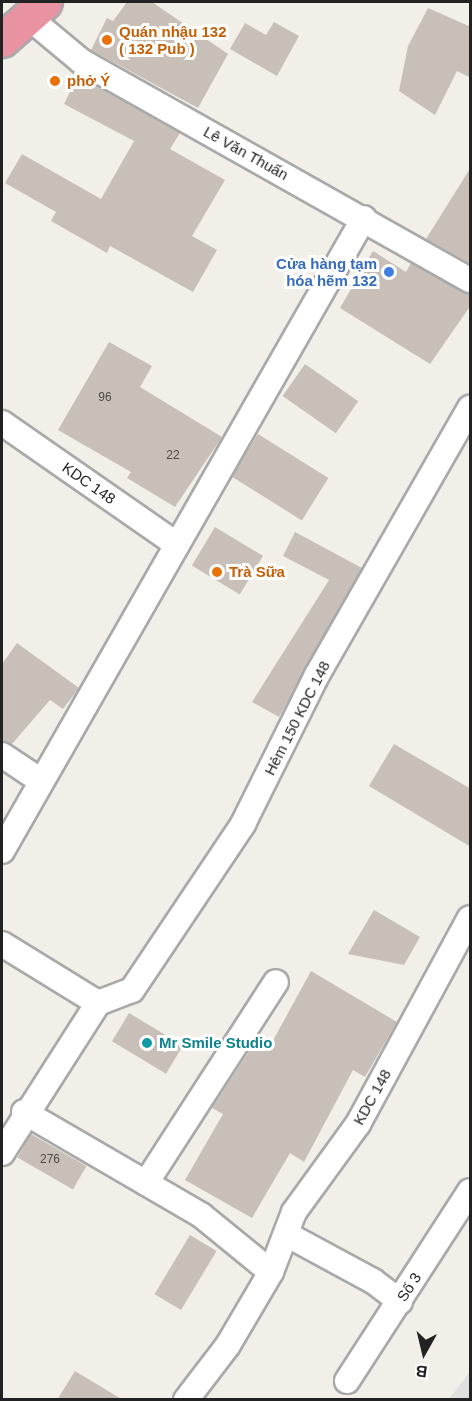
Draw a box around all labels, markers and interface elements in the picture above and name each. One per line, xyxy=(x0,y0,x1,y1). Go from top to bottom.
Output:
place label: Quán nhậu 132 ( 132 Pub ) xyxy=(119,22,227,57)
marker: Quán nhậu 132 ( 132 Pub ) xyxy=(100,33,114,47)
place label: phở Ý xyxy=(67,72,110,90)
marker: phở Ý xyxy=(48,74,62,88)
street label: Lê Văn Thuấn xyxy=(200,122,292,184)
place label: Cửa hàng tạm hóa hẽm 132 xyxy=(276,254,377,289)
marker: Cửa hàng tạm hóa hẽm 132 xyxy=(382,265,396,279)
house number: 96 xyxy=(98,391,112,405)
house number: 22 xyxy=(166,449,180,463)
street label: KDC 148 xyxy=(59,458,119,508)
place label: Trà Sữa xyxy=(229,563,285,581)
marker: Trà Sữa xyxy=(210,565,224,579)
street label: Hẻm 150 KDC 148 xyxy=(260,658,334,778)
place label: Mr Smile Studio xyxy=(159,1034,272,1052)
marker: Mr Smile Studio xyxy=(140,1036,154,1050)
street label: KDC 148 xyxy=(349,1066,395,1128)
house number: 276 xyxy=(40,1153,60,1167)
street label: Số 3 xyxy=(393,1269,425,1305)
north arrow xyxy=(394,1323,454,1383)
text: B xyxy=(415,1362,428,1381)

